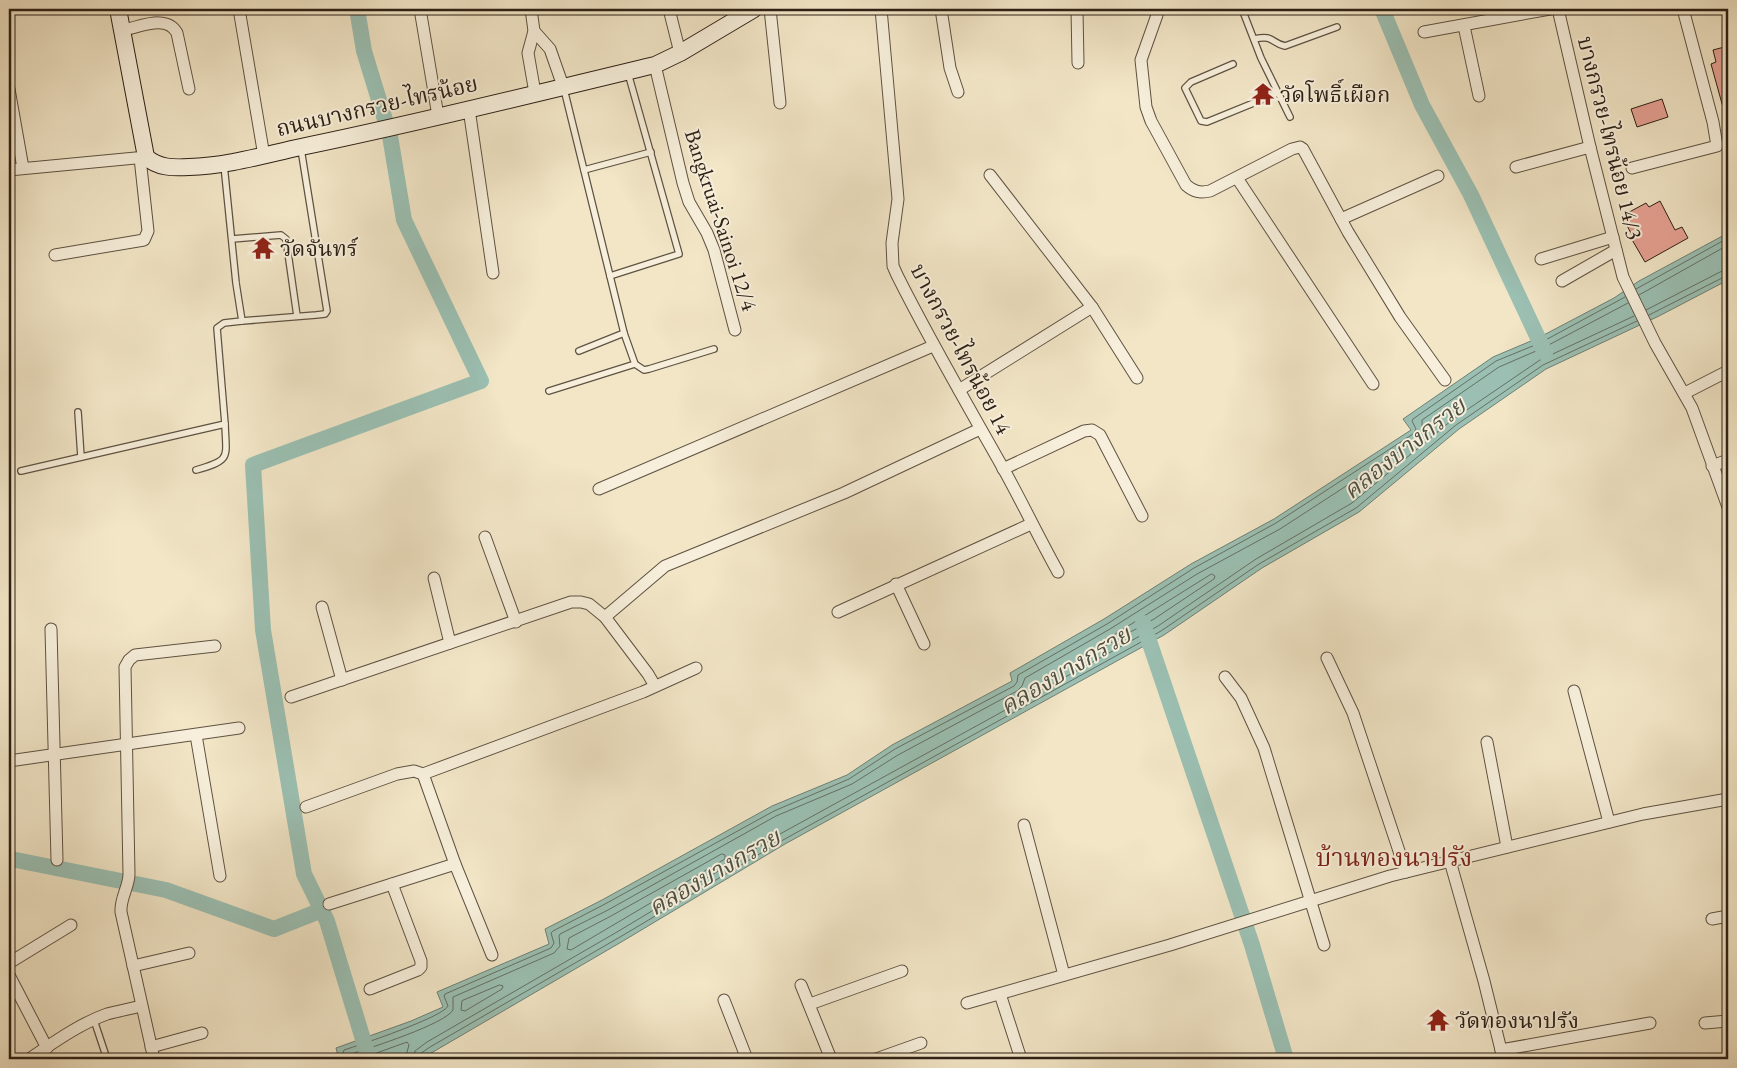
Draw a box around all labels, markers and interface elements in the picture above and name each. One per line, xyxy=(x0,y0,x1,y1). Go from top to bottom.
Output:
street label: บางกรวย-ไทรน้อย 14/3 xyxy=(1571,33,1649,243)
street label: ถนนบางกรวย-ไทรน้อย xyxy=(273,69,481,143)
place label: วัดโพธิ์เผือก xyxy=(1280,78,1390,109)
temple icon: วัดโพธิ์เผือก xyxy=(1250,81,1276,107)
street label: Bangkruai-Sainoi 12/4 xyxy=(678,125,764,315)
place label: วัดจันทร์ xyxy=(280,234,358,263)
temple icon: วัดจันทร์ xyxy=(250,235,276,261)
street label: บางกรวย-ไทรน้อย 14 xyxy=(904,259,1018,440)
water label: คลองบางกรวย xyxy=(1336,389,1473,506)
water label: คลองบางกรวย xyxy=(994,618,1138,721)
water label: คลองบางกรวย xyxy=(642,821,787,922)
district label: บ้านทองนาปรัง xyxy=(1316,841,1472,873)
place label: วัดทองนาปรัง xyxy=(1455,1006,1579,1035)
temple icon: วัดทองนาปรัง xyxy=(1425,1007,1451,1033)

